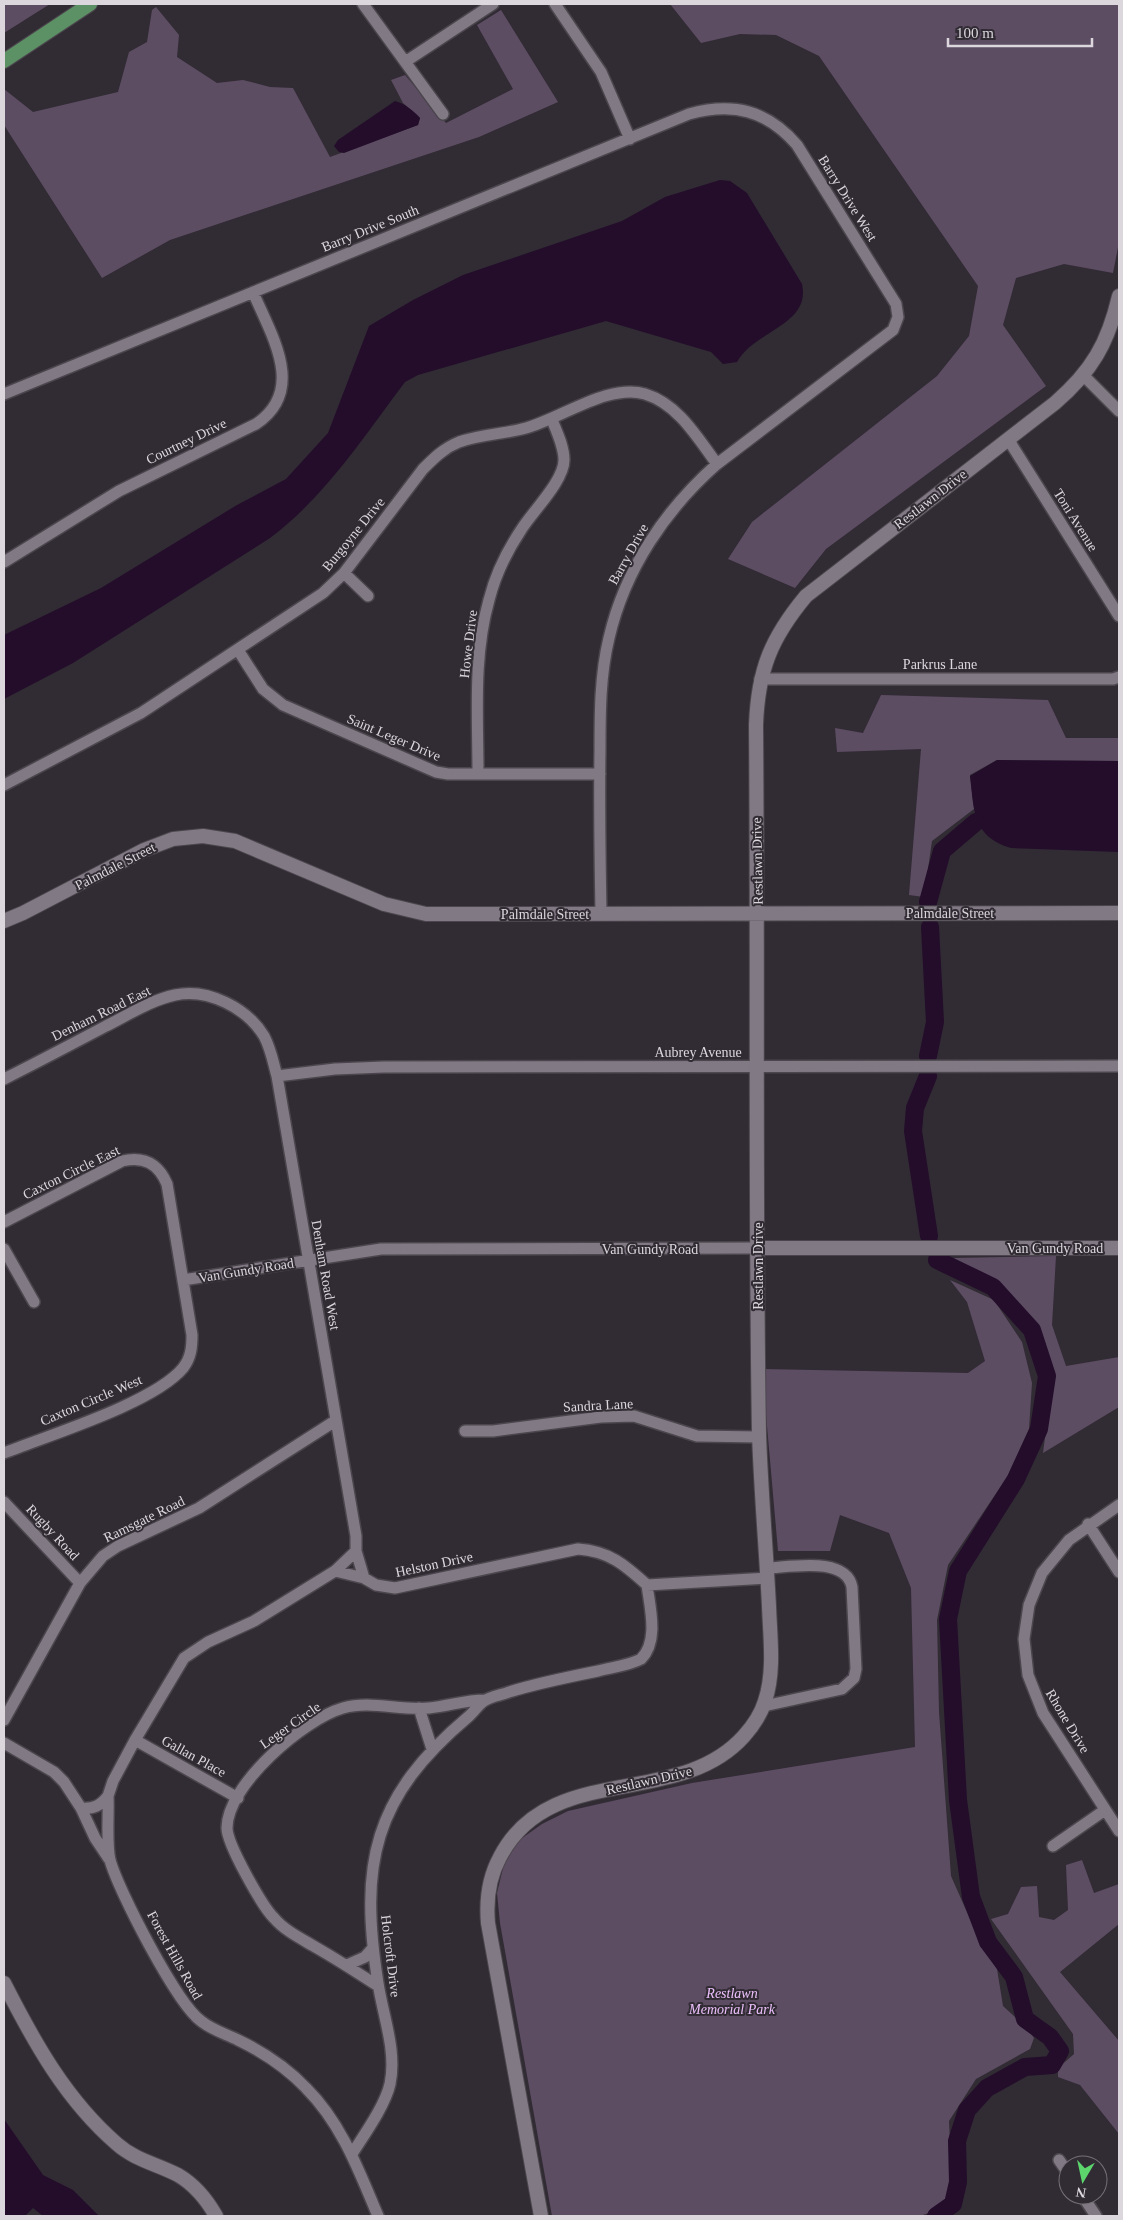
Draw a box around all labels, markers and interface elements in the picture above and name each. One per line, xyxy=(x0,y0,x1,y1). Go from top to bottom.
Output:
scale bar xyxy=(948,15,1092,47)
text: 100 m xyxy=(956,25,994,41)
street label: Barry Drive West xyxy=(815,153,880,244)
street label: Barry Drive South xyxy=(319,202,421,255)
street label: Courtney Drive xyxy=(144,416,229,467)
street label: Restlawn Drive xyxy=(891,467,969,532)
street label: Toni Avenue xyxy=(1050,486,1101,554)
street label: Burgoyne Drive xyxy=(319,494,388,574)
street label: Barry Drive xyxy=(606,521,651,587)
street label: Howe Drive xyxy=(457,609,480,679)
street label: Parkrus Lane xyxy=(903,657,977,672)
street label: Saint Leger Drive xyxy=(345,711,443,764)
street label: Restlawn Drive xyxy=(749,817,766,905)
street label: Palmdale Street xyxy=(72,840,158,893)
street label: Palmdale Street xyxy=(906,906,994,921)
street label: Palmdale Street xyxy=(501,907,589,922)
street label: Denham Road East xyxy=(49,983,153,1044)
street label: Aubrey Avenue xyxy=(654,1045,742,1060)
street label: Caxton Circle East xyxy=(20,1142,122,1202)
street label: Denham Road West xyxy=(308,1219,343,1331)
street label: Restlawn Drive xyxy=(751,1222,766,1310)
street label: Van Gundy Road xyxy=(1007,1241,1103,1256)
street label: Van Gundy Road xyxy=(602,1242,698,1257)
street label: Van Gundy Road xyxy=(197,1256,295,1285)
street label: Caxton Circle West xyxy=(38,1372,144,1429)
street label: Sandra Lane xyxy=(563,1396,634,1415)
street label: Ramsgate Road xyxy=(101,1493,187,1546)
street label: Rugby Road xyxy=(23,1501,82,1563)
street label: Helston Drive xyxy=(394,1549,474,1580)
street label: Rhone Drive xyxy=(1043,1687,1093,1756)
street label: Leger Circle xyxy=(257,1699,323,1752)
street label: Gallan Place xyxy=(159,1733,229,1780)
street label: Restlawn Drive xyxy=(605,1763,693,1798)
street label: Forest Hills Road xyxy=(144,1908,205,2002)
street label: Holcroft Drive xyxy=(378,1914,403,1998)
park label: Restlawn Memorial Park xyxy=(688,1986,776,2017)
north arrow xyxy=(1058,2155,1108,2205)
text: N xyxy=(1075,2184,1087,2201)

